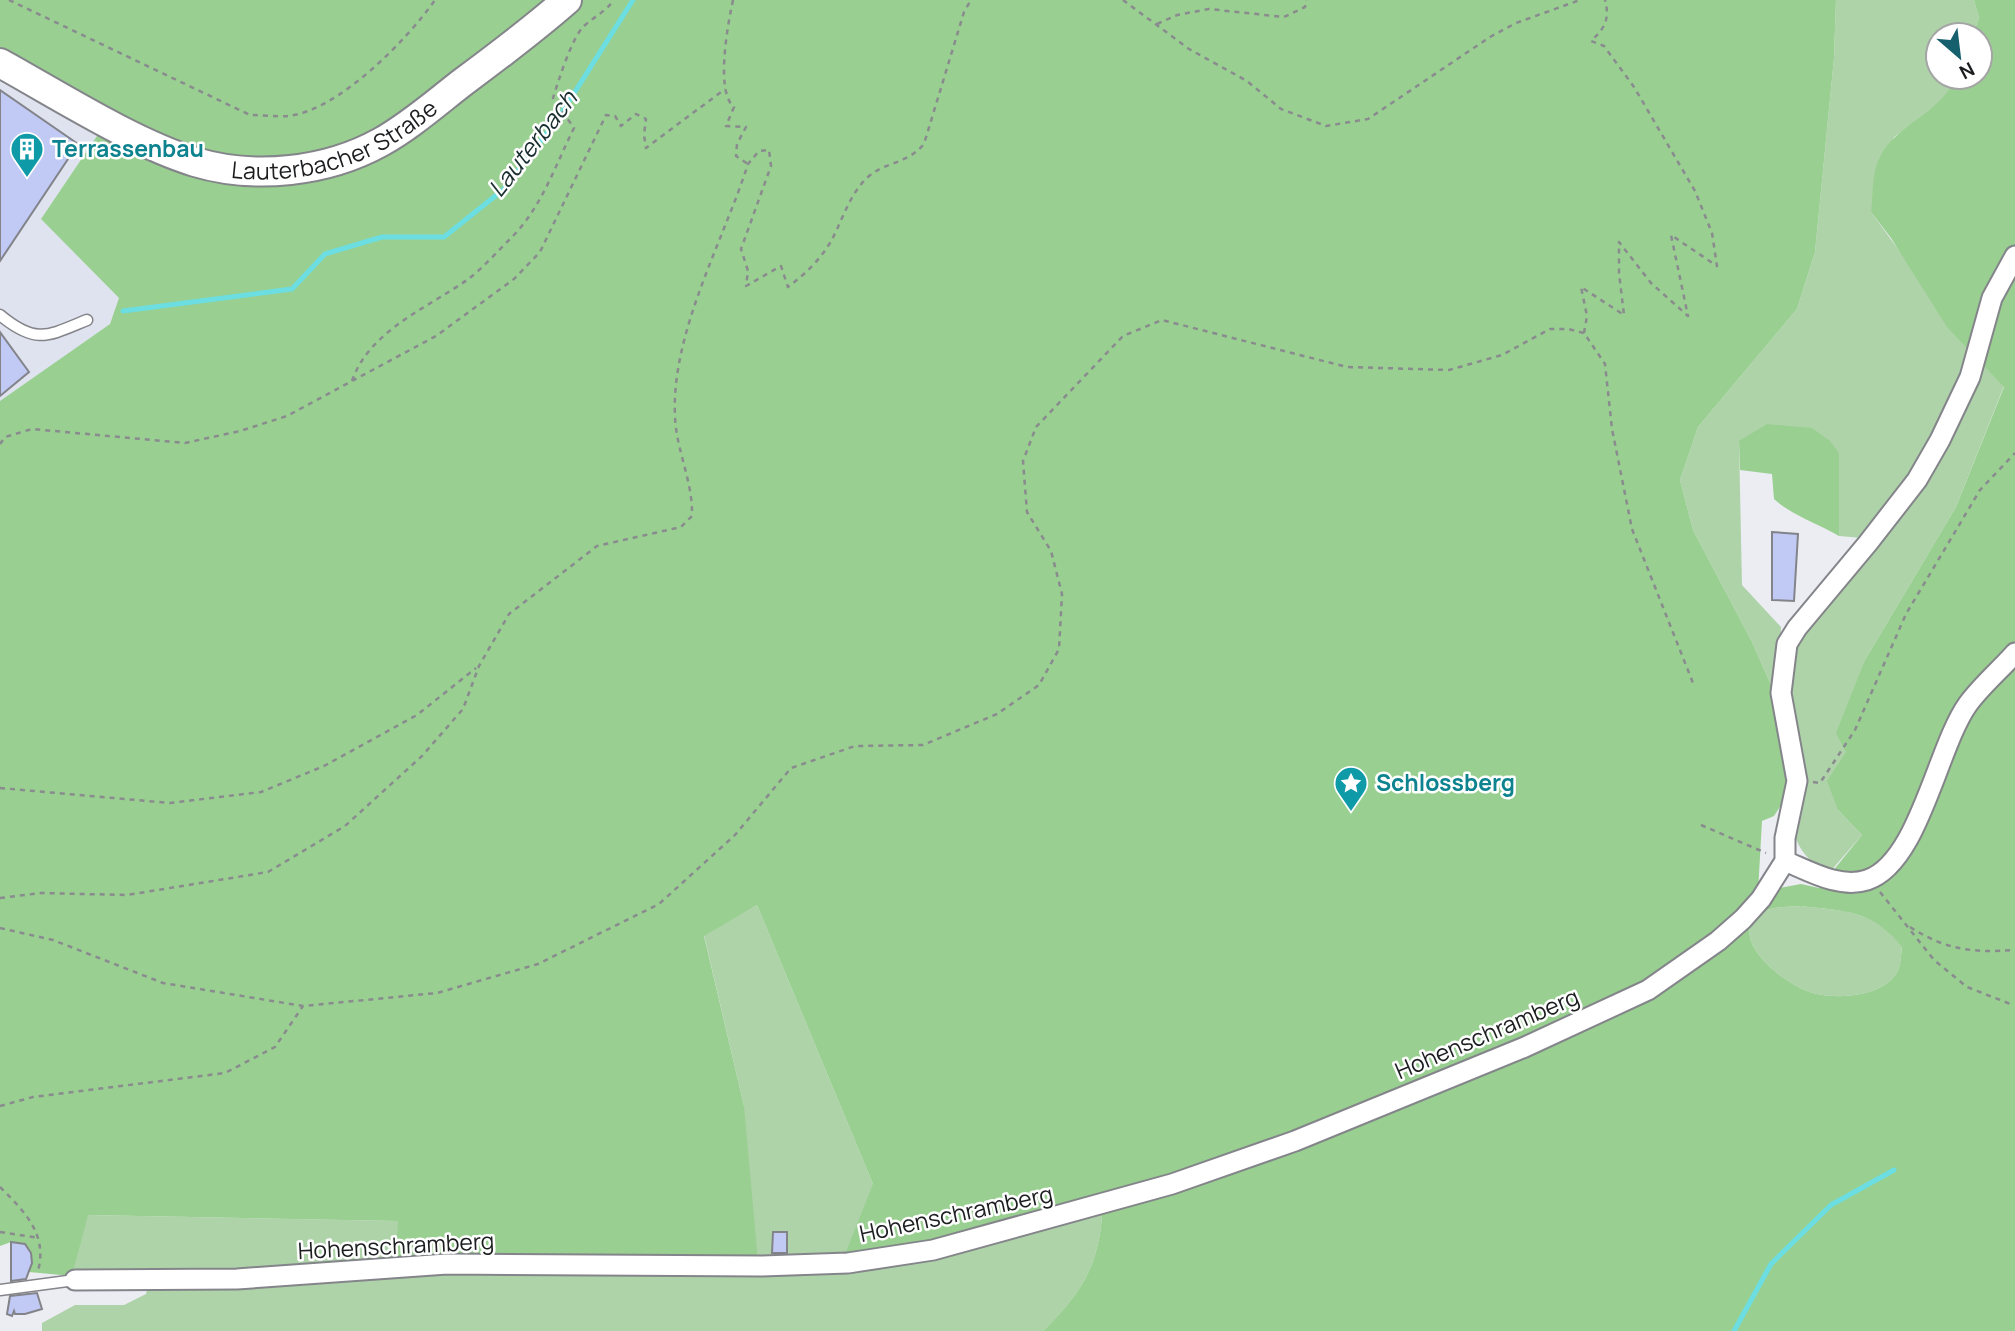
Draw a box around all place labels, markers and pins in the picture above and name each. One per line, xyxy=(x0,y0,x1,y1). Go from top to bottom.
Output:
building icon: Terrassenbau xyxy=(8,130,46,179)
place label: Terrassenbau xyxy=(52,132,204,164)
place icon: Schlossberg xyxy=(1332,764,1370,813)
place label: Schlossberg xyxy=(1376,766,1515,798)

